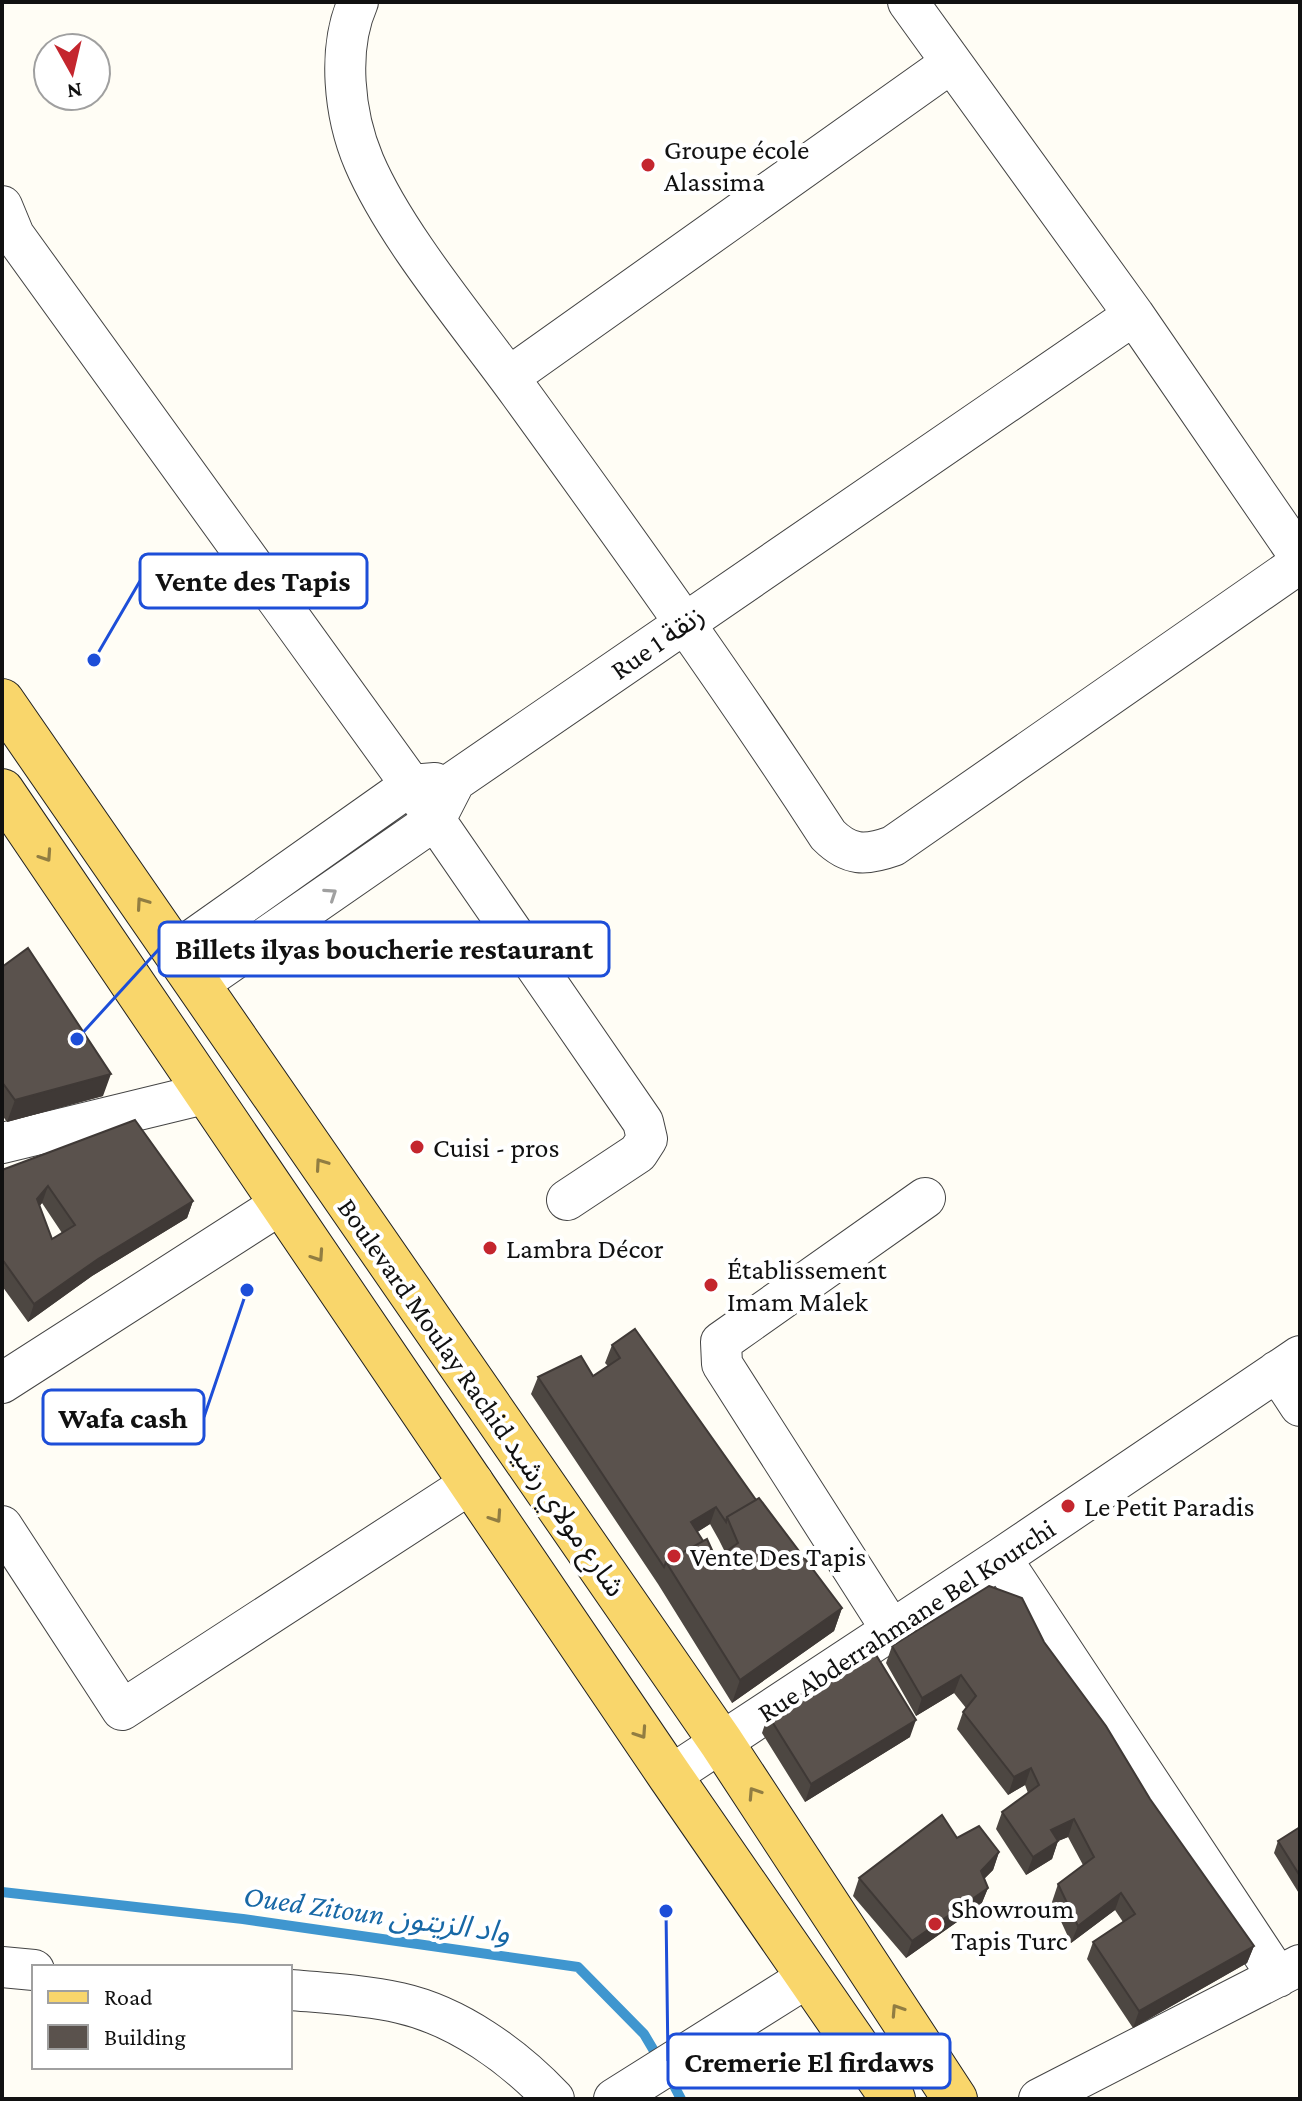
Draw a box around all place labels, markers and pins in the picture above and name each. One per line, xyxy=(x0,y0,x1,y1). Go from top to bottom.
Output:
place label: Groupe école Alassima xyxy=(664,134,809,197)
marker: Groupe école Alassima xyxy=(639,156,657,174)
callout: Vente des Tapis xyxy=(140,554,367,608)
callout: Billets ilyas boucherie restaurant xyxy=(159,922,609,976)
place label: Cuisi - pros xyxy=(433,1132,560,1163)
marker: Cuisi - pros xyxy=(408,1138,426,1156)
place label: Lambra Décor xyxy=(506,1233,664,1264)
marker: Lambra Décor xyxy=(481,1239,499,1257)
place label: Établissement Imam Malek xyxy=(727,1254,887,1317)
marker: Établissement Imam Malek xyxy=(702,1276,720,1294)
callout: Wafa cash xyxy=(43,1390,204,1444)
place label: Le Petit Paradis xyxy=(1084,1491,1255,1522)
marker: Le Petit Paradis xyxy=(1059,1497,1077,1515)
place label: Vente Des Tapis xyxy=(690,1541,866,1572)
marker: Vente Des Tapis xyxy=(665,1547,683,1565)
place label: Showroum Tapis Turc xyxy=(951,1893,1074,1956)
marker: Showroum Tapis Turc xyxy=(926,1915,944,1933)
callout: Cremerie El firdaws xyxy=(668,2034,950,2088)

